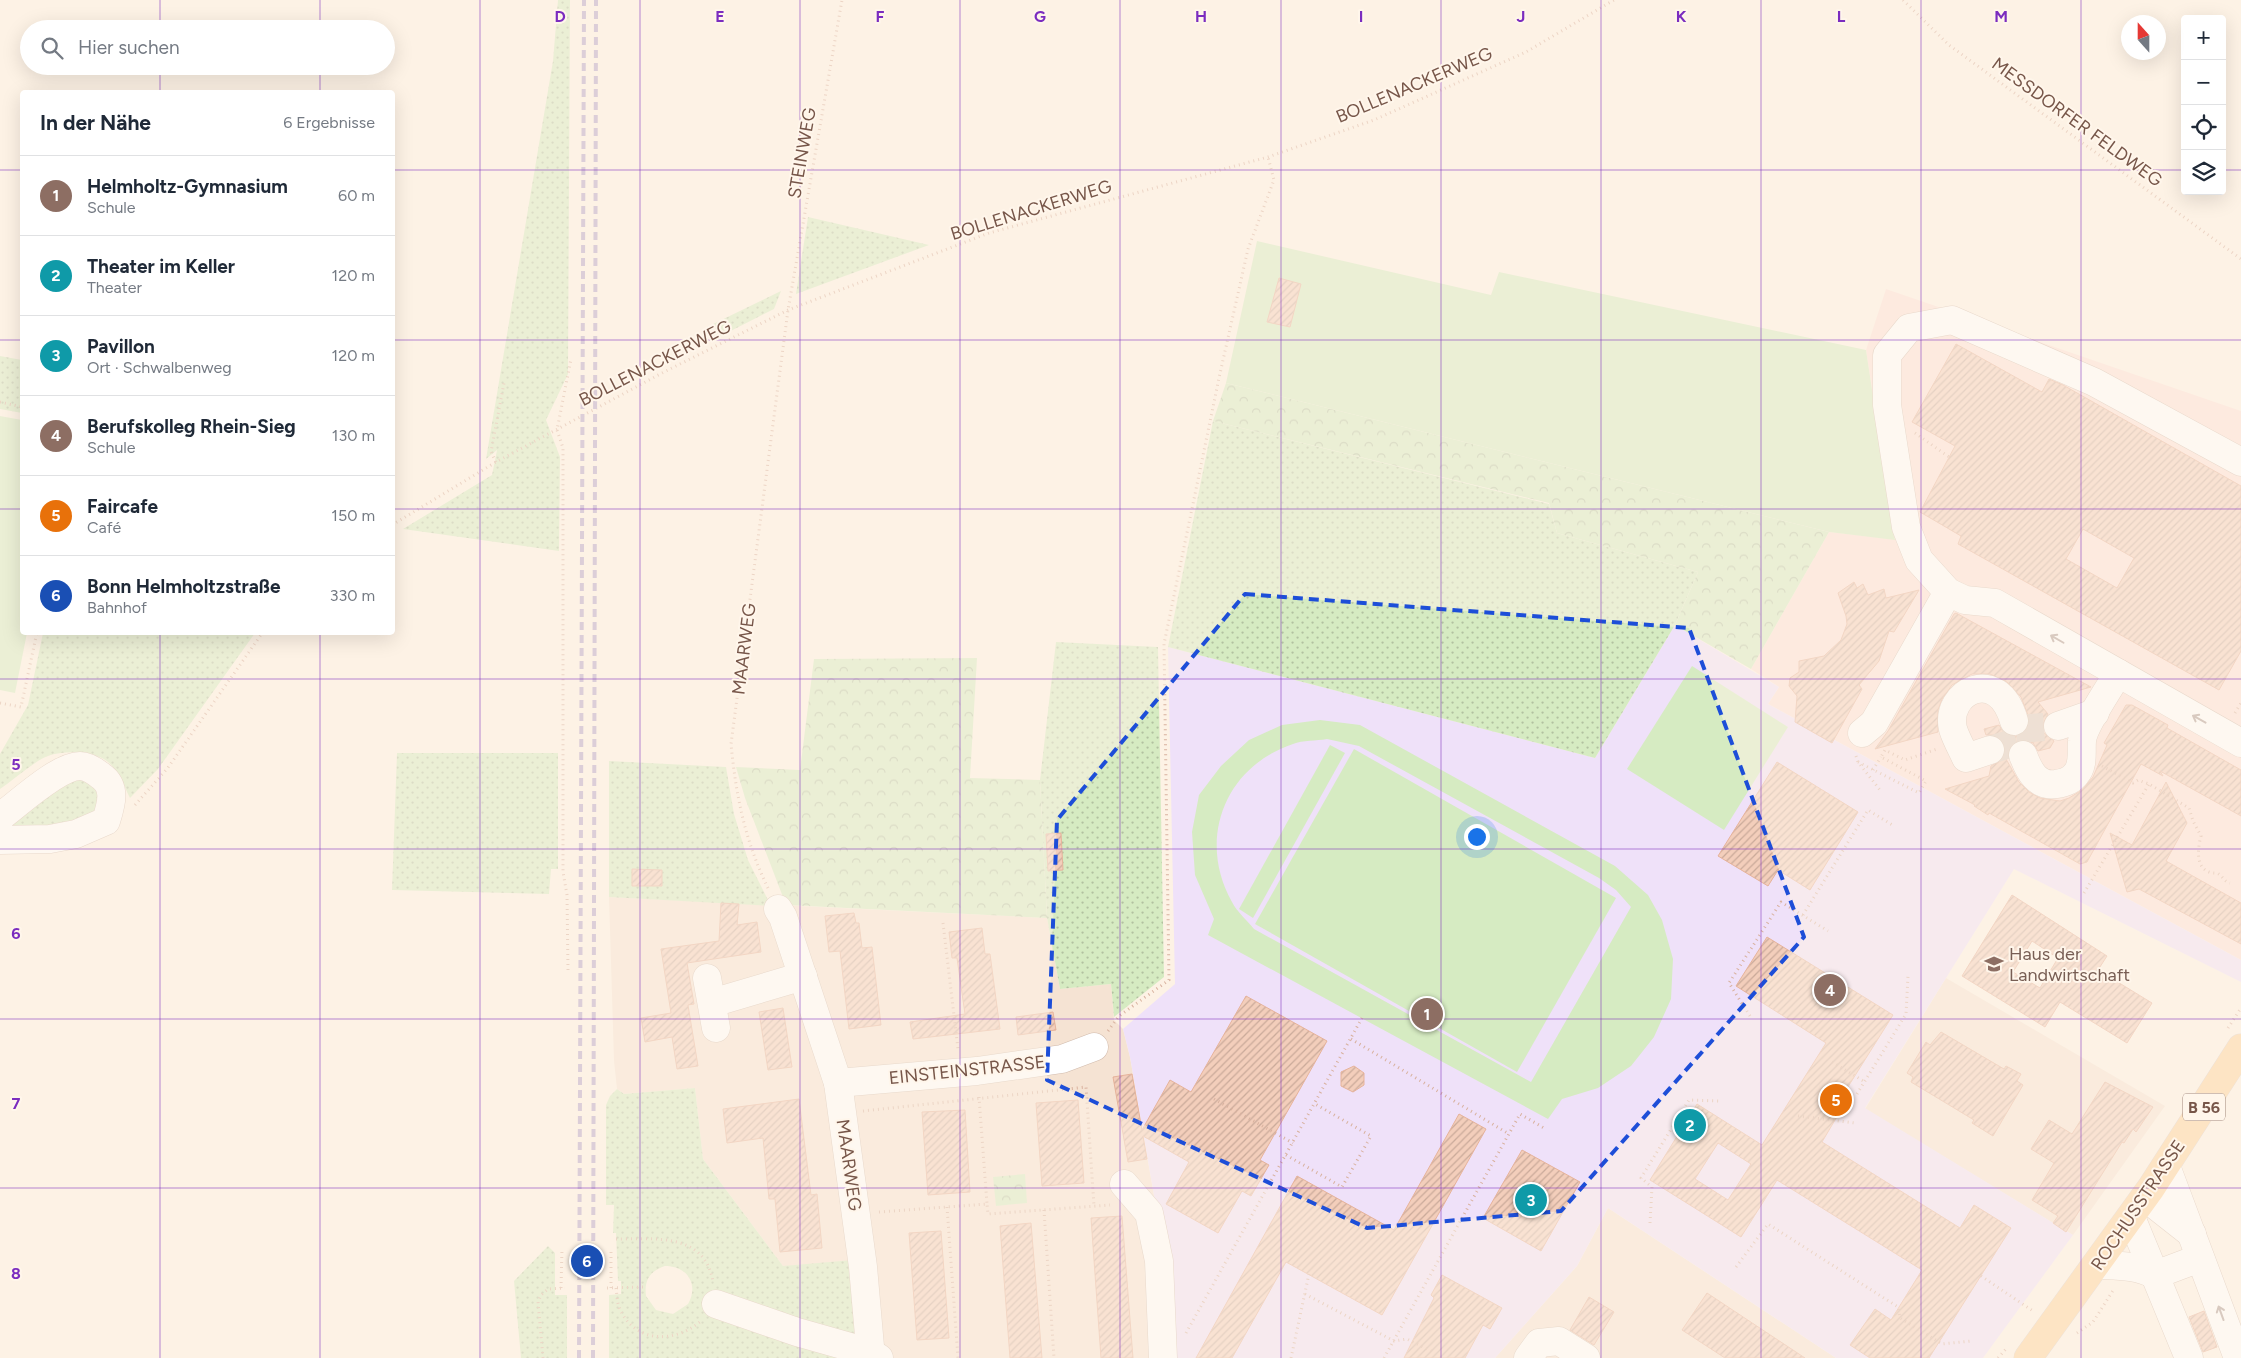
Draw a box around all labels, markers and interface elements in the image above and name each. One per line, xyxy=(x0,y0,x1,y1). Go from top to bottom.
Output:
text: D xyxy=(554,7,566,26)
text: E xyxy=(715,7,725,26)
text: F xyxy=(876,7,885,26)
text: G xyxy=(1034,7,1046,26)
text: H xyxy=(1195,7,1207,26)
text: I xyxy=(1359,7,1363,26)
text: J xyxy=(1517,7,1525,26)
text: K xyxy=(1676,7,1687,26)
text: L xyxy=(1837,7,1846,26)
text: M xyxy=(1994,7,2008,26)
north arrow xyxy=(2121,15,2166,60)
map controls xyxy=(2181,15,2226,195)
button: + xyxy=(2181,15,2226,60)
search box xyxy=(20,20,395,75)
icon: search xyxy=(38,34,66,62)
text: Hier suchen xyxy=(78,36,179,59)
street label: BOLLENACKERWEG xyxy=(1333,42,1496,128)
street label: MESSDORFER FELDWEG xyxy=(1987,53,2167,191)
button: − xyxy=(2181,60,2226,105)
street label: STEINWEG xyxy=(783,105,821,200)
button: locate xyxy=(2181,105,2226,150)
text: In der Nähe xyxy=(40,110,151,135)
text: 6 Ergebnisse xyxy=(283,113,375,132)
button: layers xyxy=(2181,150,2226,195)
text: Helmholtz-Gymnasium xyxy=(87,175,288,198)
street label: BOLLENACKERWEG xyxy=(948,175,1115,245)
text: 1 xyxy=(53,186,59,205)
text: 60 m xyxy=(338,186,375,205)
text: Schule xyxy=(87,198,136,217)
text: Theater im Keller xyxy=(87,255,235,278)
text: 2 xyxy=(51,266,61,285)
text: 120 m xyxy=(332,266,375,285)
text: Theater xyxy=(87,278,142,297)
street label: BOLLENACKERWEG xyxy=(575,315,735,411)
text: Pavillon xyxy=(87,335,155,358)
text: 3 xyxy=(52,346,60,365)
text: 120 m xyxy=(332,346,375,365)
text: Ort · Schwalbenweg xyxy=(87,358,232,377)
text: Berufskolleg Rhein-Sieg xyxy=(87,415,296,438)
text: 4 xyxy=(51,426,61,445)
text: 130 m xyxy=(332,426,375,445)
text: Schule xyxy=(87,438,136,457)
text: Faircafe xyxy=(87,495,158,518)
text: 5 xyxy=(51,506,61,525)
text: 150 m xyxy=(331,506,375,525)
text: Café xyxy=(87,518,121,537)
text: Bonn Helmholtzstraße xyxy=(87,575,281,598)
text: 6 xyxy=(51,586,61,605)
text: 330 m xyxy=(330,586,375,605)
text: Bahnhof xyxy=(87,598,147,617)
street label: MAARWEG xyxy=(727,601,761,696)
one-way arrow xyxy=(2050,633,2065,643)
one-way arrow xyxy=(2192,713,2206,723)
text: 5 xyxy=(11,755,21,774)
your location xyxy=(1464,824,1490,850)
text: 6 xyxy=(11,924,21,943)
place label: Haus der Landwirtschaft xyxy=(2009,943,2130,986)
school or university icon: Haus der Landwirtschaft xyxy=(1983,953,2005,975)
pin: 4 xyxy=(1814,971,1846,1009)
pin: 1 xyxy=(1411,995,1443,1033)
street label: EINSTEINSTRASSE xyxy=(888,1051,1046,1089)
pin: 5 xyxy=(1820,1081,1852,1119)
text: 7 xyxy=(12,1094,21,1113)
road number: B 56 xyxy=(2183,1094,2225,1120)
pin: 2 xyxy=(1674,1106,1706,1144)
street label: MAARWEG xyxy=(832,1118,866,1213)
street label: ROCHUSSTRASSE xyxy=(2086,1136,2190,1274)
pin: 3 xyxy=(1515,1181,1547,1219)
pin: 6 xyxy=(571,1242,603,1280)
text: 8 xyxy=(11,1264,21,1283)
one-way arrow xyxy=(2216,1306,2225,1321)

